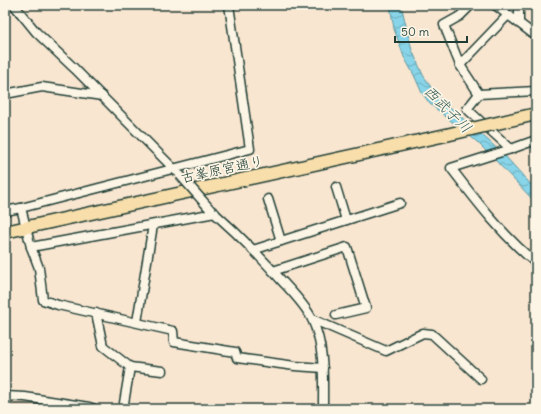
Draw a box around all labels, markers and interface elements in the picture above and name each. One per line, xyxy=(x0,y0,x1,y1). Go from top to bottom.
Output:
scale bar xyxy=(395,18,467,44)
text: 50 m xyxy=(401,24,430,39)
water label: 西武子川 xyxy=(420,81,476,137)
street label: 古峯原宮通り xyxy=(179,151,265,187)

